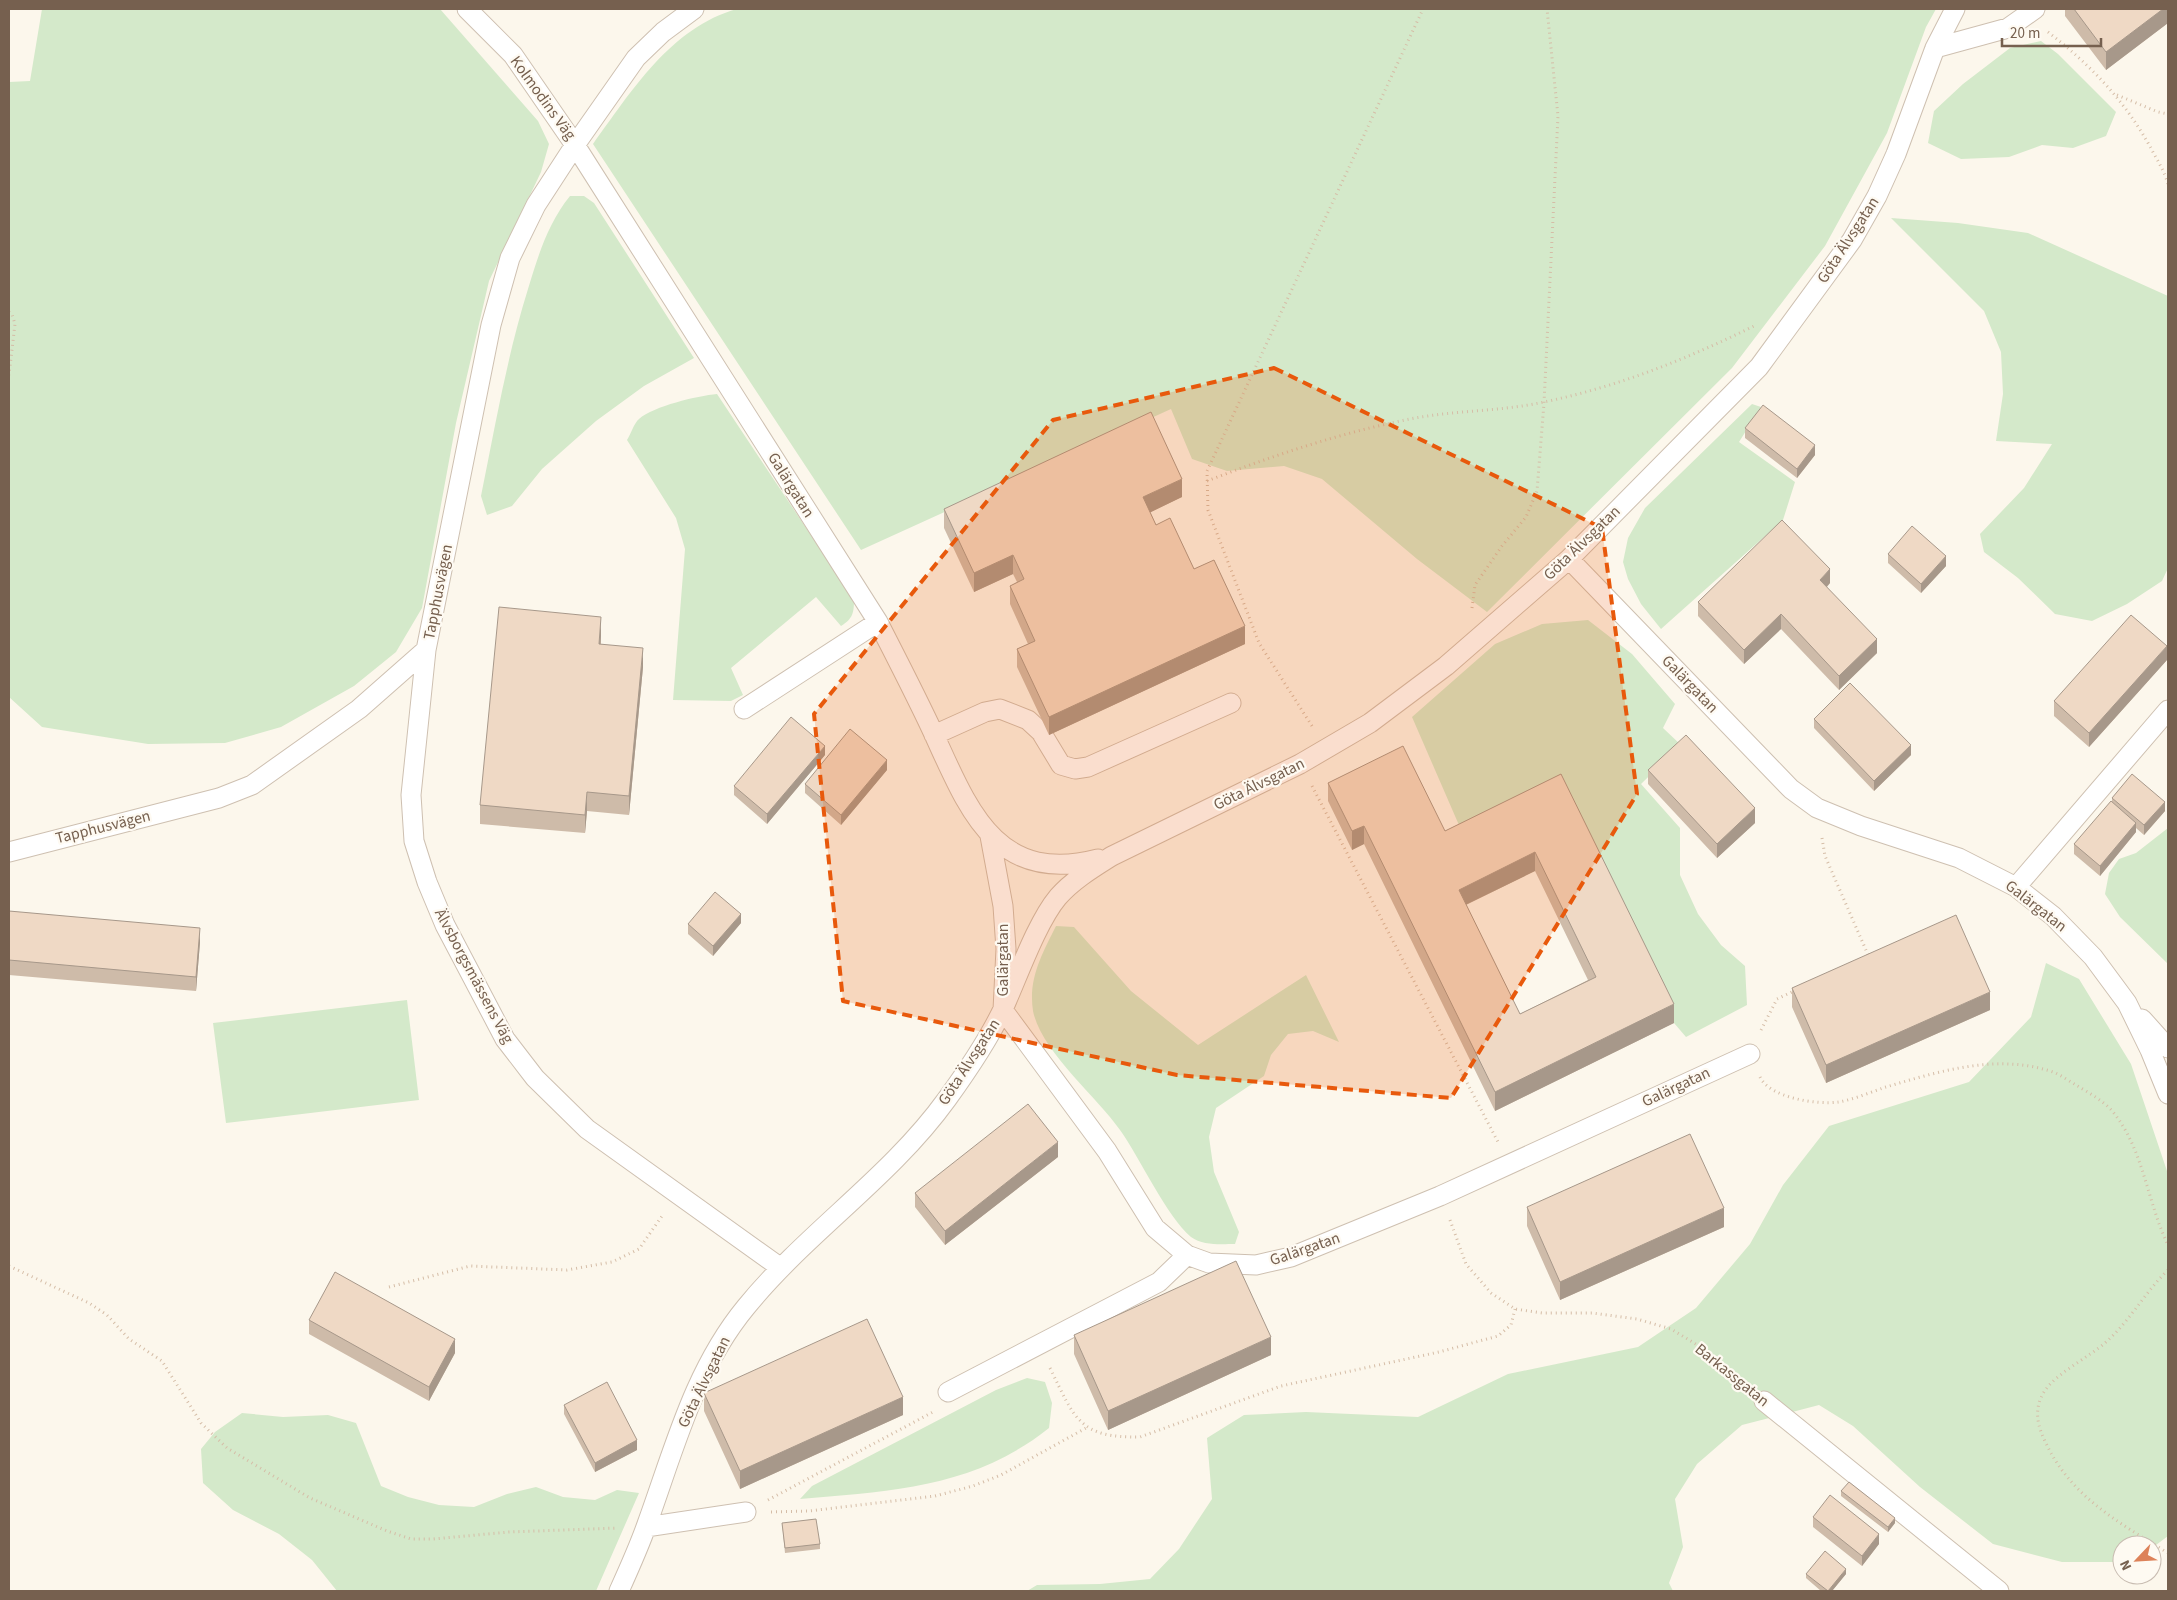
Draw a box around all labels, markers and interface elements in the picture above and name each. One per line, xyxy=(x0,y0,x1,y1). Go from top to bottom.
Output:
scale bar xyxy=(2002,15,2101,47)
text: 20 m xyxy=(2010,23,2040,44)
street label: Kolmodins Väg xyxy=(505,51,581,145)
street label: Göta Älvsgatan xyxy=(1812,192,1884,288)
street label: Galärgatan xyxy=(762,448,820,522)
street label: Göta Älvsgatan xyxy=(1539,501,1625,585)
street label: Tapphusvägen xyxy=(418,542,458,642)
street label: Galärgatan xyxy=(1657,650,1723,718)
street label: Göta Älvsgatan xyxy=(1210,752,1308,816)
street label: Tapphusvägen xyxy=(53,805,153,849)
street label: Galärgatan xyxy=(2000,875,2072,937)
street label: Älvsborgsmässens Väg xyxy=(429,905,519,1047)
street label: Galärgatan xyxy=(992,923,1014,997)
street label: Göta Älvsgatan xyxy=(933,1014,1005,1110)
street label: Galärgatan xyxy=(1638,1062,1714,1112)
street label: Galärgatan xyxy=(1267,1227,1343,1271)
street label: Göta Älvsgatan xyxy=(672,1333,736,1431)
street label: Barkassgatan xyxy=(1690,1338,1774,1412)
north arrow xyxy=(2112,1535,2162,1585)
text: N xyxy=(2115,1557,2137,1574)

